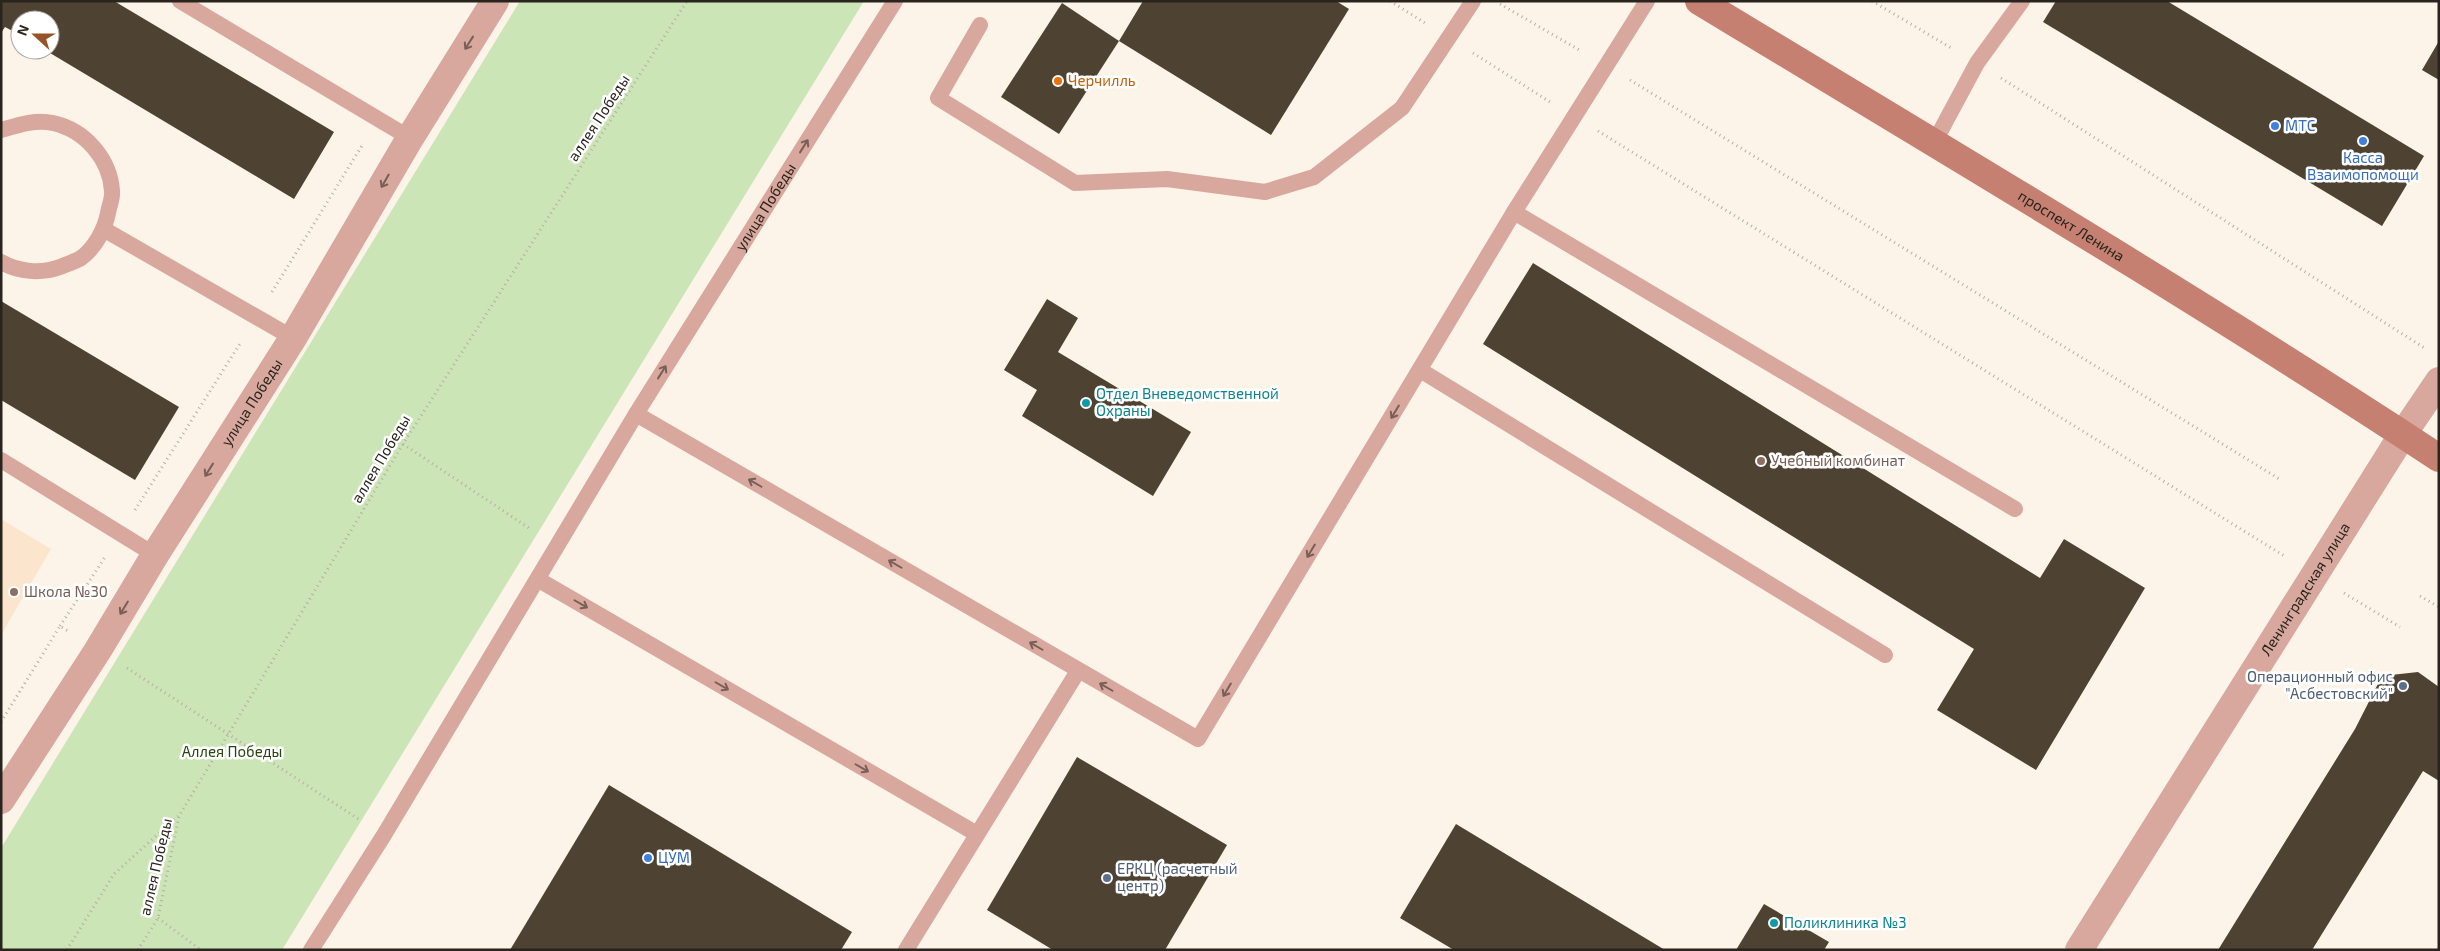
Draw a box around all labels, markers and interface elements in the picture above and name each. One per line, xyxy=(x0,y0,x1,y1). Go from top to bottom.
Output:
north arrow xyxy=(10,10,60,60)
text: N xyxy=(13,22,32,38)
one-way arrow xyxy=(464,35,474,49)
street label: аллея Победы xyxy=(564,71,633,164)
place label: Черчилль xyxy=(1068,71,1136,89)
marker: Черчилль xyxy=(1052,75,1064,87)
place label: МТС xyxy=(2285,116,2316,134)
marker: МТС xyxy=(2269,120,2281,132)
marker: Касса Взаимопомощи xyxy=(2357,135,2369,147)
one-way arrow xyxy=(800,139,810,153)
place label: Касса Взаимопомощи xyxy=(2307,148,2419,183)
street label: улица Победы xyxy=(731,159,799,254)
one-way arrow xyxy=(379,174,389,188)
street label: проспект Ленина xyxy=(2015,186,2128,265)
street label: улица Победы xyxy=(217,355,286,450)
one-way arrow xyxy=(658,366,668,380)
place label: Отдел Вневедомственной Охраны xyxy=(1096,384,1279,419)
marker: Отдел Вневедомственной Охраны xyxy=(1080,397,1092,409)
one-way arrow xyxy=(1389,404,1399,418)
street label: аллея Победы xyxy=(347,411,413,506)
place label: Учебный комбинат xyxy=(1771,451,1905,469)
marker: Учебный комбинат xyxy=(1755,455,1767,467)
one-way arrow xyxy=(204,462,214,476)
one-way arrow xyxy=(748,477,763,487)
street label: Ленинградская улица xyxy=(2256,519,2353,659)
one-way arrow xyxy=(1306,543,1316,557)
one-way arrow xyxy=(889,559,903,569)
place label: Школа №30 xyxy=(24,582,108,600)
marker: Школа №30 xyxy=(8,586,20,598)
one-way arrow xyxy=(118,600,128,614)
one-way arrow xyxy=(574,600,588,610)
one-way arrow xyxy=(1029,641,1043,651)
place label: Операционный офис "Асбестовский" xyxy=(2247,667,2393,702)
marker: Операционный офис "Асбестовский" xyxy=(2397,680,2409,692)
one-way arrow xyxy=(714,681,728,691)
one-way arrow xyxy=(1099,681,1114,691)
one-way arrow xyxy=(1222,682,1232,696)
park label: Аллея Победы xyxy=(182,742,282,760)
one-way arrow xyxy=(854,763,869,773)
street label: аллея Победы xyxy=(135,816,175,917)
place label: ЦУМ xyxy=(658,848,690,866)
marker: ЦУМ xyxy=(642,852,654,864)
place label: ЕРКЦ (расчетный центр) xyxy=(1117,859,1238,894)
marker: ЕРКЦ (расчетный центр) xyxy=(1101,872,1113,884)
place label: Поликлиника №3 xyxy=(1784,913,1907,931)
marker: Поликлиника №3 xyxy=(1768,917,1780,929)

